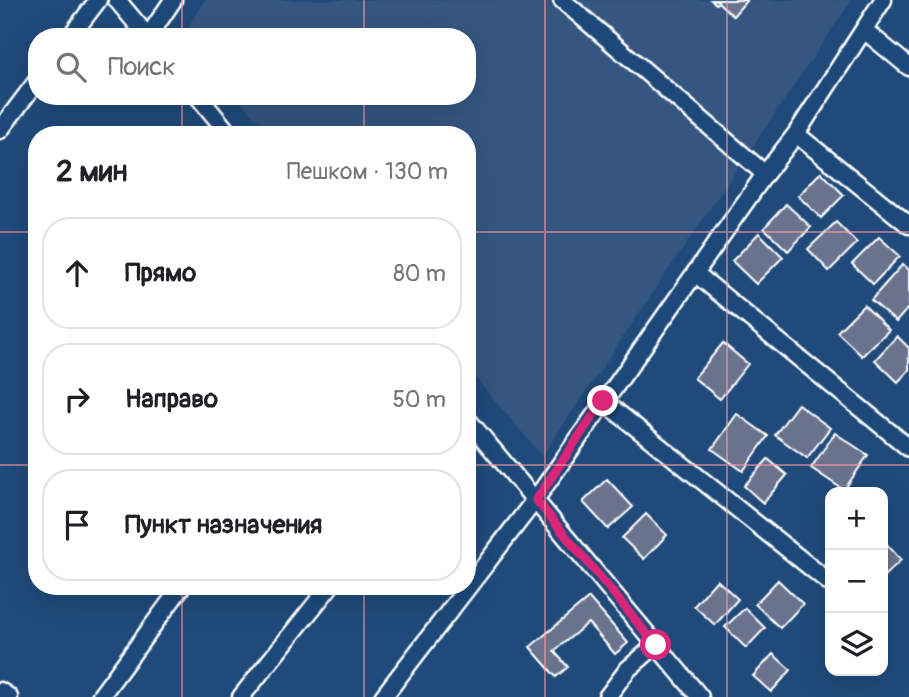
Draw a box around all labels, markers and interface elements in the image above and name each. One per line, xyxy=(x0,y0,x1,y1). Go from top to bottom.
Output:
search box xyxy=(28,28,476,105)
icon: search xyxy=(52,48,90,86)
text: Поиск xyxy=(108,51,176,83)
text: 2 мин xyxy=(56,153,127,190)
text: Пешком · 130 m xyxy=(287,157,448,186)
icon: ahead xyxy=(58,254,96,292)
text: Прямо xyxy=(125,257,196,289)
text: 80 m xyxy=(393,259,446,288)
icon: right xyxy=(58,380,96,418)
text: Направо xyxy=(125,383,218,415)
text: 50 m xyxy=(392,385,446,414)
route end xyxy=(587,385,618,416)
map controls xyxy=(825,487,888,676)
button: + xyxy=(825,487,888,550)
icon: arrive xyxy=(58,506,96,544)
text: Пункт назначения xyxy=(125,509,322,541)
button: − xyxy=(825,550,888,613)
button: layers xyxy=(825,613,888,676)
route start xyxy=(640,629,671,660)

